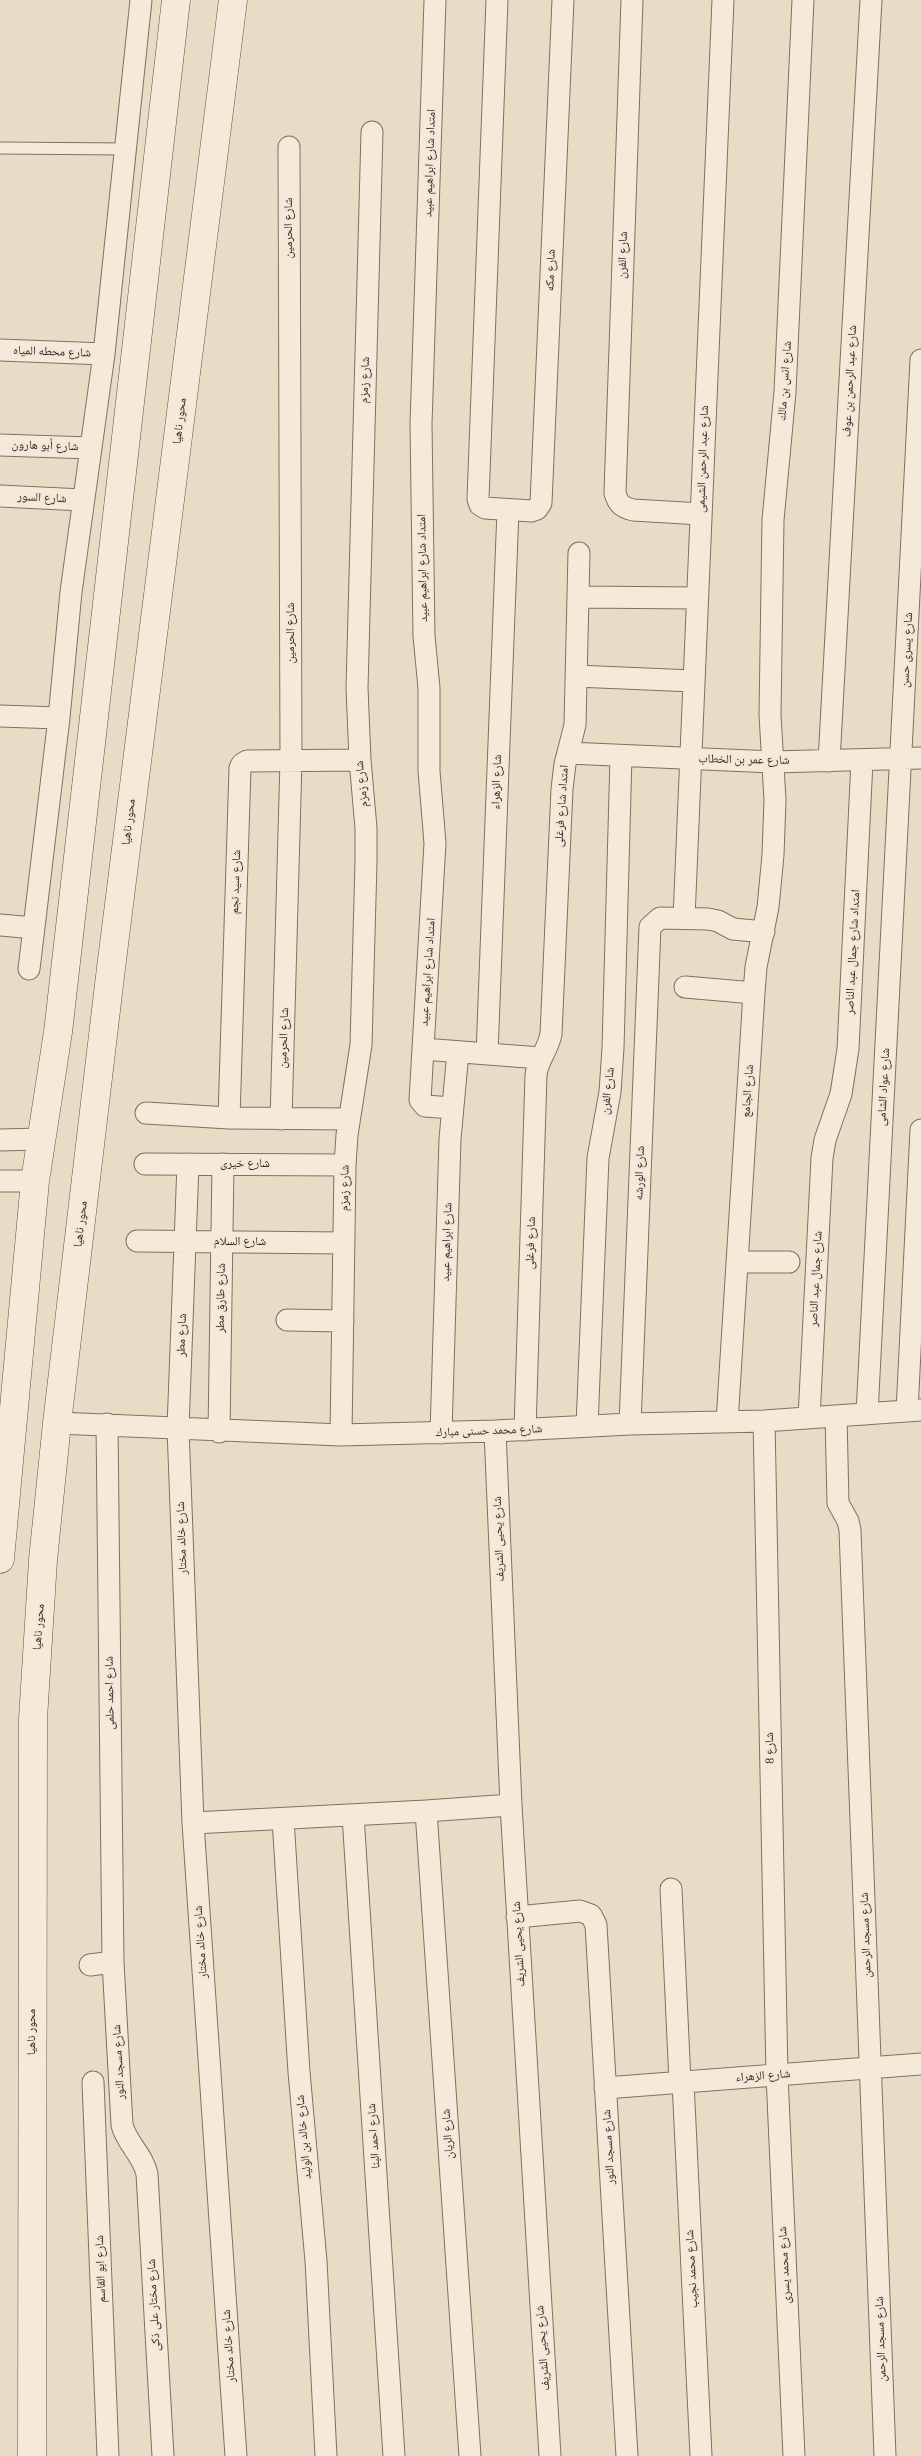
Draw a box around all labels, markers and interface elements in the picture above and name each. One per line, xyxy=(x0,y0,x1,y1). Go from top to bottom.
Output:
street label: امتداد شارع ابراهيم عبيد xyxy=(421,109,439,217)
street label: شارع الحرمين xyxy=(282,198,296,258)
street label: شارع الفرن xyxy=(615,231,631,279)
street label: شارع مكه xyxy=(543,249,559,291)
street label: شارع عبد الرحمن بن عوف xyxy=(840,325,860,437)
street label: شارع انس بن مالك xyxy=(775,340,795,422)
street label: شارع محطه المياه xyxy=(13,343,91,361)
street label: شارع زمزم xyxy=(357,356,373,404)
street label: محور ناهيا xyxy=(170,397,190,445)
street label: شارع عبد الرحمن الشيمى xyxy=(694,405,712,513)
street label: شارع أبو هارون xyxy=(11,438,79,454)
street label: شارع السور xyxy=(17,490,67,506)
street label: امتداد شارع ابراهيم عبيد xyxy=(415,514,431,622)
street label: شارع الحرمين xyxy=(284,603,298,663)
street label: شارع يسرى حسن xyxy=(898,612,916,688)
street label: شارع عمر بن الخطاب xyxy=(698,752,790,768)
street label: شارع الزهراء xyxy=(489,754,505,810)
street label: شارع زمزم xyxy=(352,760,372,808)
street label: امتداد شارع فرغلى xyxy=(552,765,572,847)
street label: محور ناهيا xyxy=(119,798,139,846)
street label: شارع سيد نجم xyxy=(228,850,244,914)
street label: امتداد شارع جمال عبد الناصر xyxy=(843,889,863,1015)
street label: امتداد شارع ابراهيم عبيد xyxy=(417,918,439,1026)
street label: شارع الحرمين xyxy=(276,1007,292,1069)
street label: شارع عواد الشامى xyxy=(875,1047,893,1127)
street label: شارع الجامع xyxy=(739,1064,757,1118)
street label: شارع الفرن xyxy=(598,1066,618,1116)
street label: شارع الورشه xyxy=(632,1145,648,1201)
street label: شارع خيرى xyxy=(220,1157,270,1171)
street label: شارع زمزم xyxy=(337,1165,353,1211)
street label: محور ناهيا xyxy=(71,1200,91,1248)
street label: شارع ابراهيم عبيد xyxy=(438,1202,456,1282)
street label: شارع فرغلى xyxy=(523,1216,539,1270)
street label: شارع جمال عبد الناصر xyxy=(806,1231,826,1327)
street label: شارع السلام xyxy=(214,1235,266,1249)
street label: شارع طارق مطر xyxy=(213,1263,229,1333)
street label: شارع مطر xyxy=(174,1313,190,1357)
street label: شارع محمد حسنى مبارك xyxy=(435,1422,543,1440)
street label: شارع يحيى الشريف xyxy=(490,1496,508,1582)
street label: شارع خالد مختار xyxy=(174,1501,190,1575)
street label: محور ناهيا xyxy=(30,1603,48,1651)
street label: شارع احمد حلمى xyxy=(102,1656,118,1730)
street label: شارع 8 xyxy=(763,1732,777,1764)
street label: شارع مسجد الرحمن xyxy=(857,1892,875,1978)
street label: شارع يحيى الشريف xyxy=(510,1901,528,1987)
street label: شارع خالد مختار xyxy=(191,1905,211,1979)
street label: محور ناهيا xyxy=(25,2009,39,2055)
street label: شارع مسجد النور xyxy=(110,2024,128,2100)
street label: شارع الزهراء xyxy=(735,2067,791,2085)
street label: شارع خالد بن الوليد xyxy=(293,2094,315,2180)
street label: شارع احمد البنا xyxy=(365,2103,383,2169)
street label: شارع الريان xyxy=(439,2108,457,2160)
street label: شارع مسجد النور xyxy=(600,2109,618,2185)
street label: شارع محمد يسرى xyxy=(776,2226,794,2304)
street label: شارع محمد نجيب xyxy=(683,2230,701,2308)
street label: شارع ابو القاسم xyxy=(93,2235,109,2303)
street label: شارع مختار على ذكى xyxy=(144,2258,164,2352)
street label: شارع مسجد الرحمن xyxy=(872,2296,890,2382)
street label: شارع يحيى الشريف xyxy=(533,2305,553,2391)
street label: شارع خالد مختار xyxy=(219,2309,239,2383)

